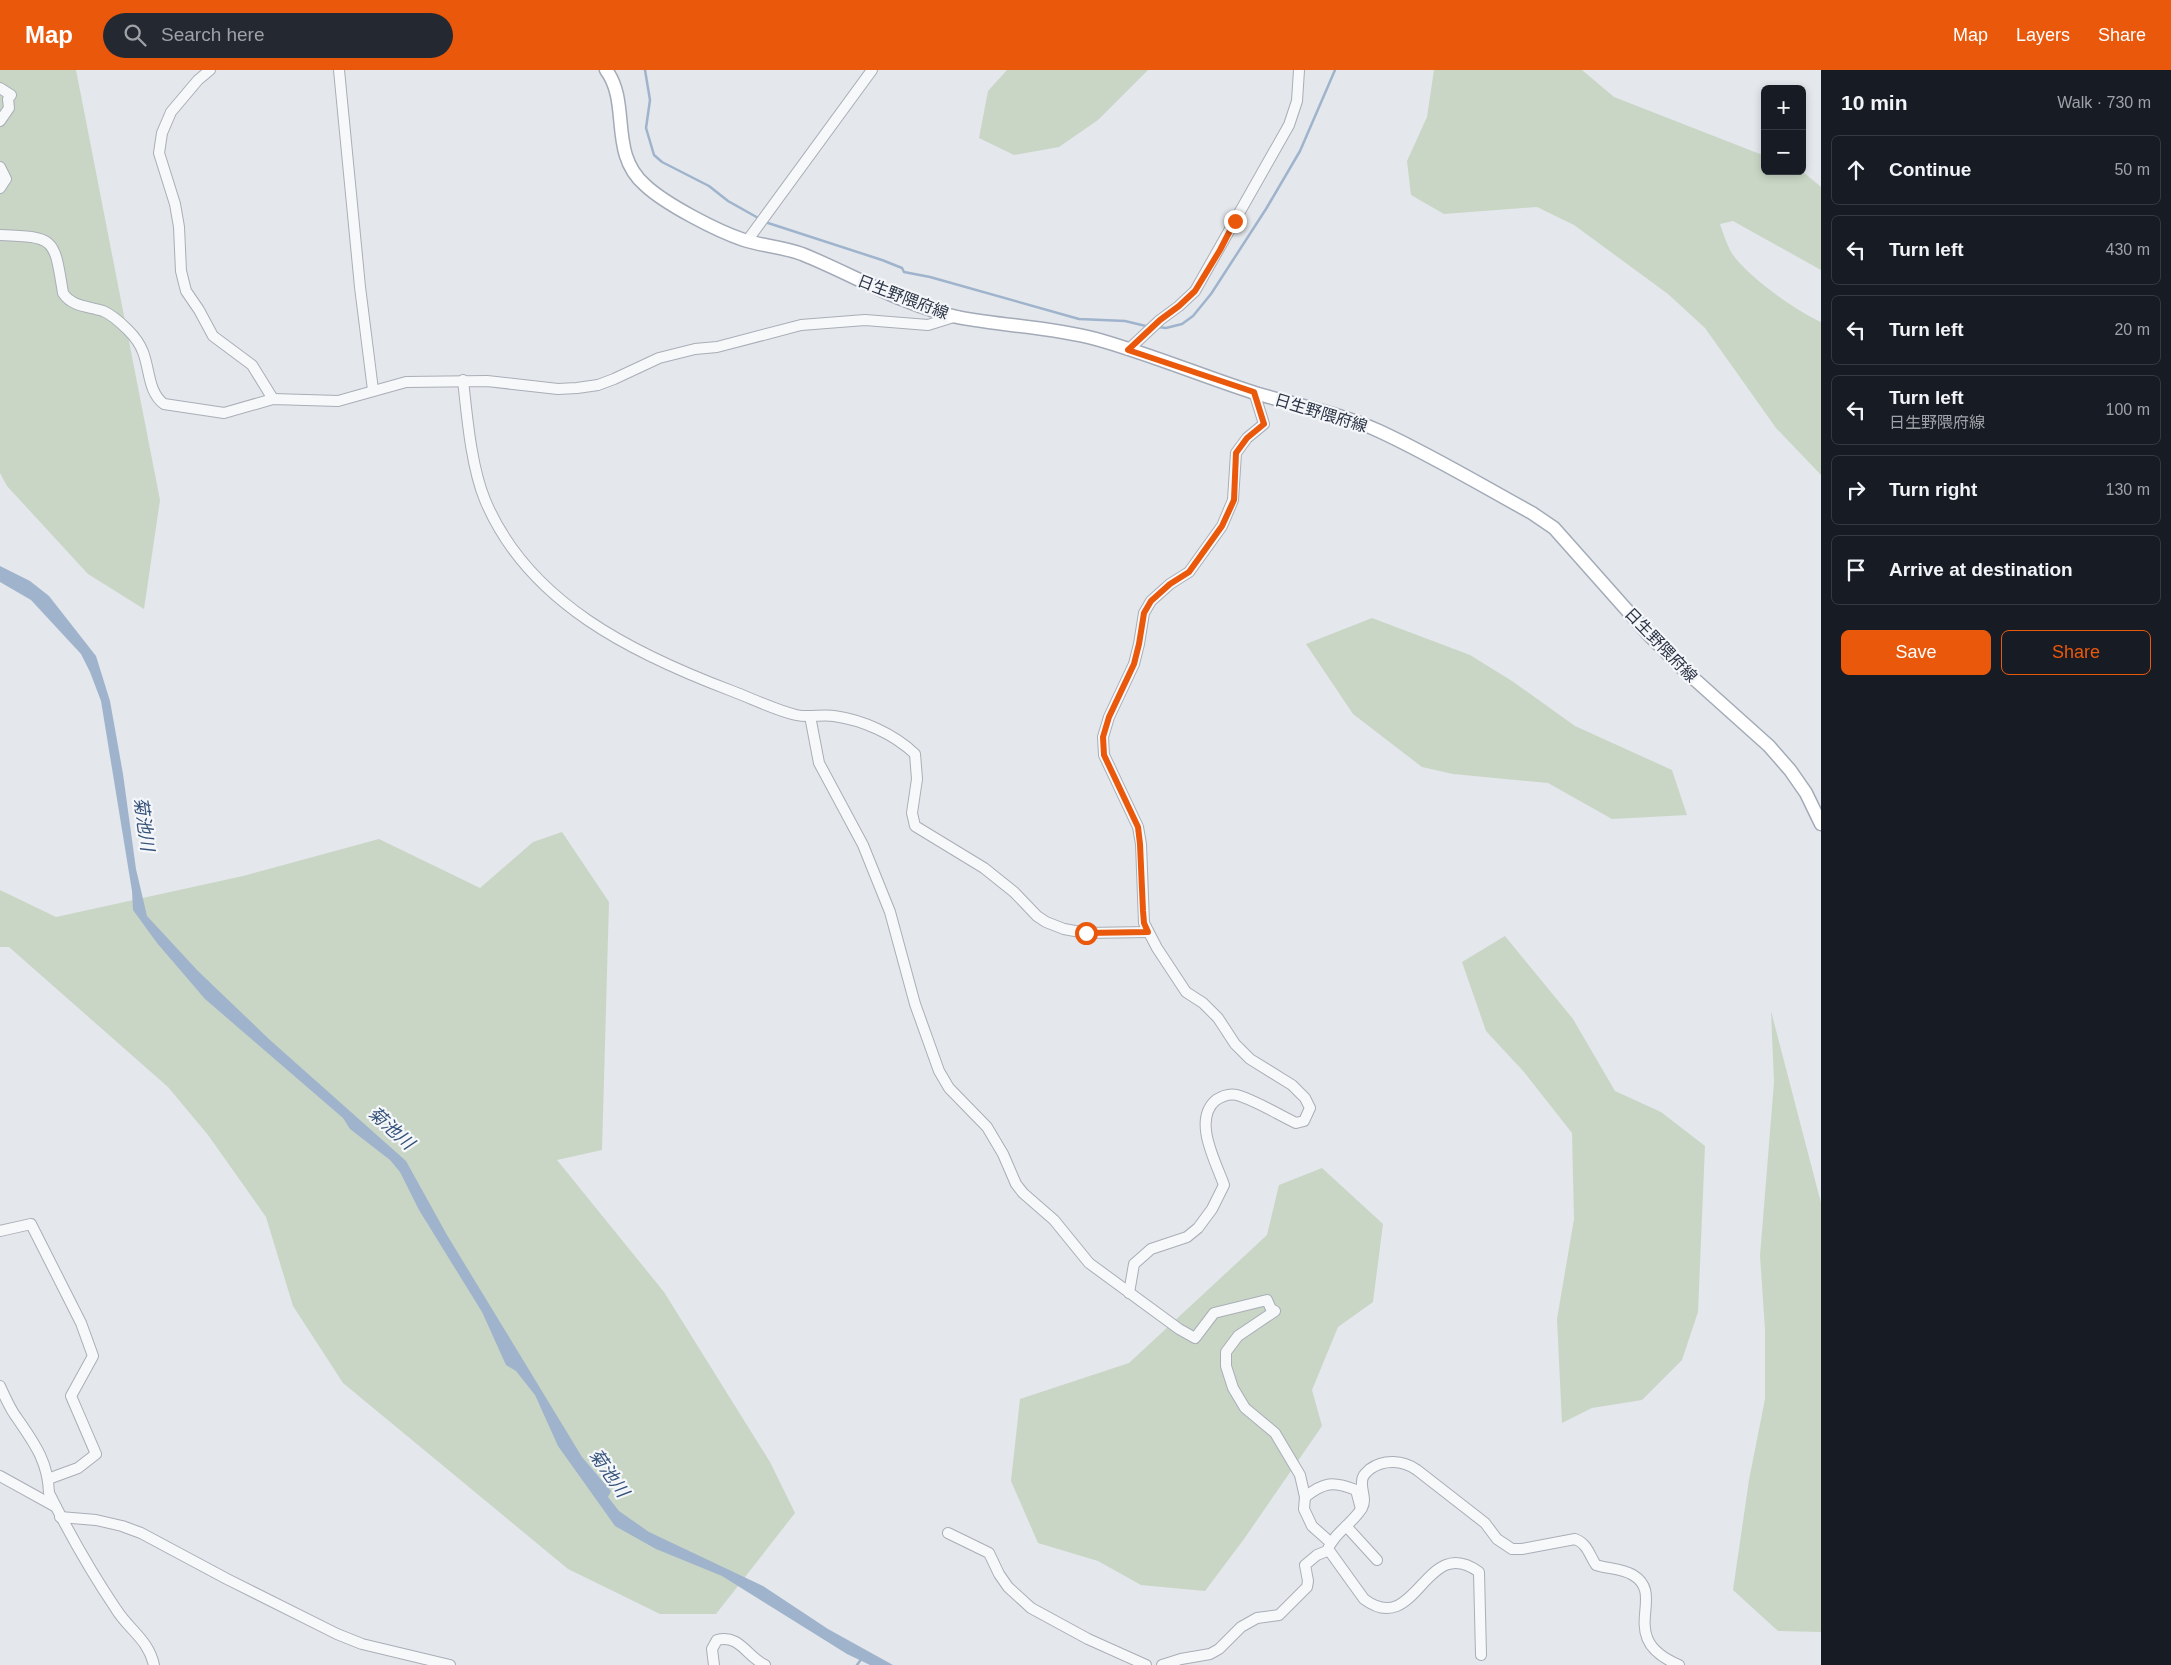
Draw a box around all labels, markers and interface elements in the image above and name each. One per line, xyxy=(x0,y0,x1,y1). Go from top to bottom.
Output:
search box xyxy=(103,13,453,58)
text: Map xyxy=(25,21,73,48)
icon: search xyxy=(121,21,149,49)
text: Search here xyxy=(161,24,265,45)
text: Map xyxy=(1953,25,1988,45)
text: Layers xyxy=(2016,25,2070,45)
text: Share xyxy=(2098,25,2146,45)
map controls xyxy=(1761,85,1806,175)
button: + xyxy=(1761,85,1806,130)
text: 10 min xyxy=(1841,91,1908,114)
text: Walk · 730 m xyxy=(2057,94,2151,111)
button: − xyxy=(1761,130,1806,175)
icon: ahead xyxy=(1842,156,1870,184)
text: Continue xyxy=(1889,159,1971,180)
text: 50 m xyxy=(2114,161,2150,178)
route end xyxy=(1224,210,1247,233)
icon: left xyxy=(1842,236,1870,264)
text: Turn left xyxy=(1889,239,1964,260)
text: 430 m xyxy=(2106,241,2150,258)
street label: 日生野隈府線 xyxy=(855,272,951,322)
icon: left xyxy=(1842,316,1870,344)
text: Turn left xyxy=(1889,319,1964,340)
text: 20 m xyxy=(2114,321,2150,338)
text: Turn left xyxy=(1889,387,1964,408)
street label: 日生野隈府線 xyxy=(1273,391,1369,435)
icon: left xyxy=(1842,396,1870,424)
text: 100 m xyxy=(2106,401,2150,418)
text: 日生野隈府線 xyxy=(1889,414,1985,431)
icon: right xyxy=(1842,476,1870,504)
text: Turn right xyxy=(1889,479,1977,500)
text: 130 m xyxy=(2106,481,2150,498)
icon: arrive xyxy=(1842,556,1870,584)
text: Arrive at destination xyxy=(1889,559,2073,580)
street label: 日生野隈府線 xyxy=(1622,605,1700,685)
button: Save xyxy=(1841,630,1991,675)
button: Share xyxy=(2001,630,2151,675)
water label: 菊池川 xyxy=(130,796,158,854)
route start xyxy=(1075,922,1098,945)
water label: 菊池川 xyxy=(364,1103,419,1155)
water label: 菊池川 xyxy=(585,1445,634,1502)

